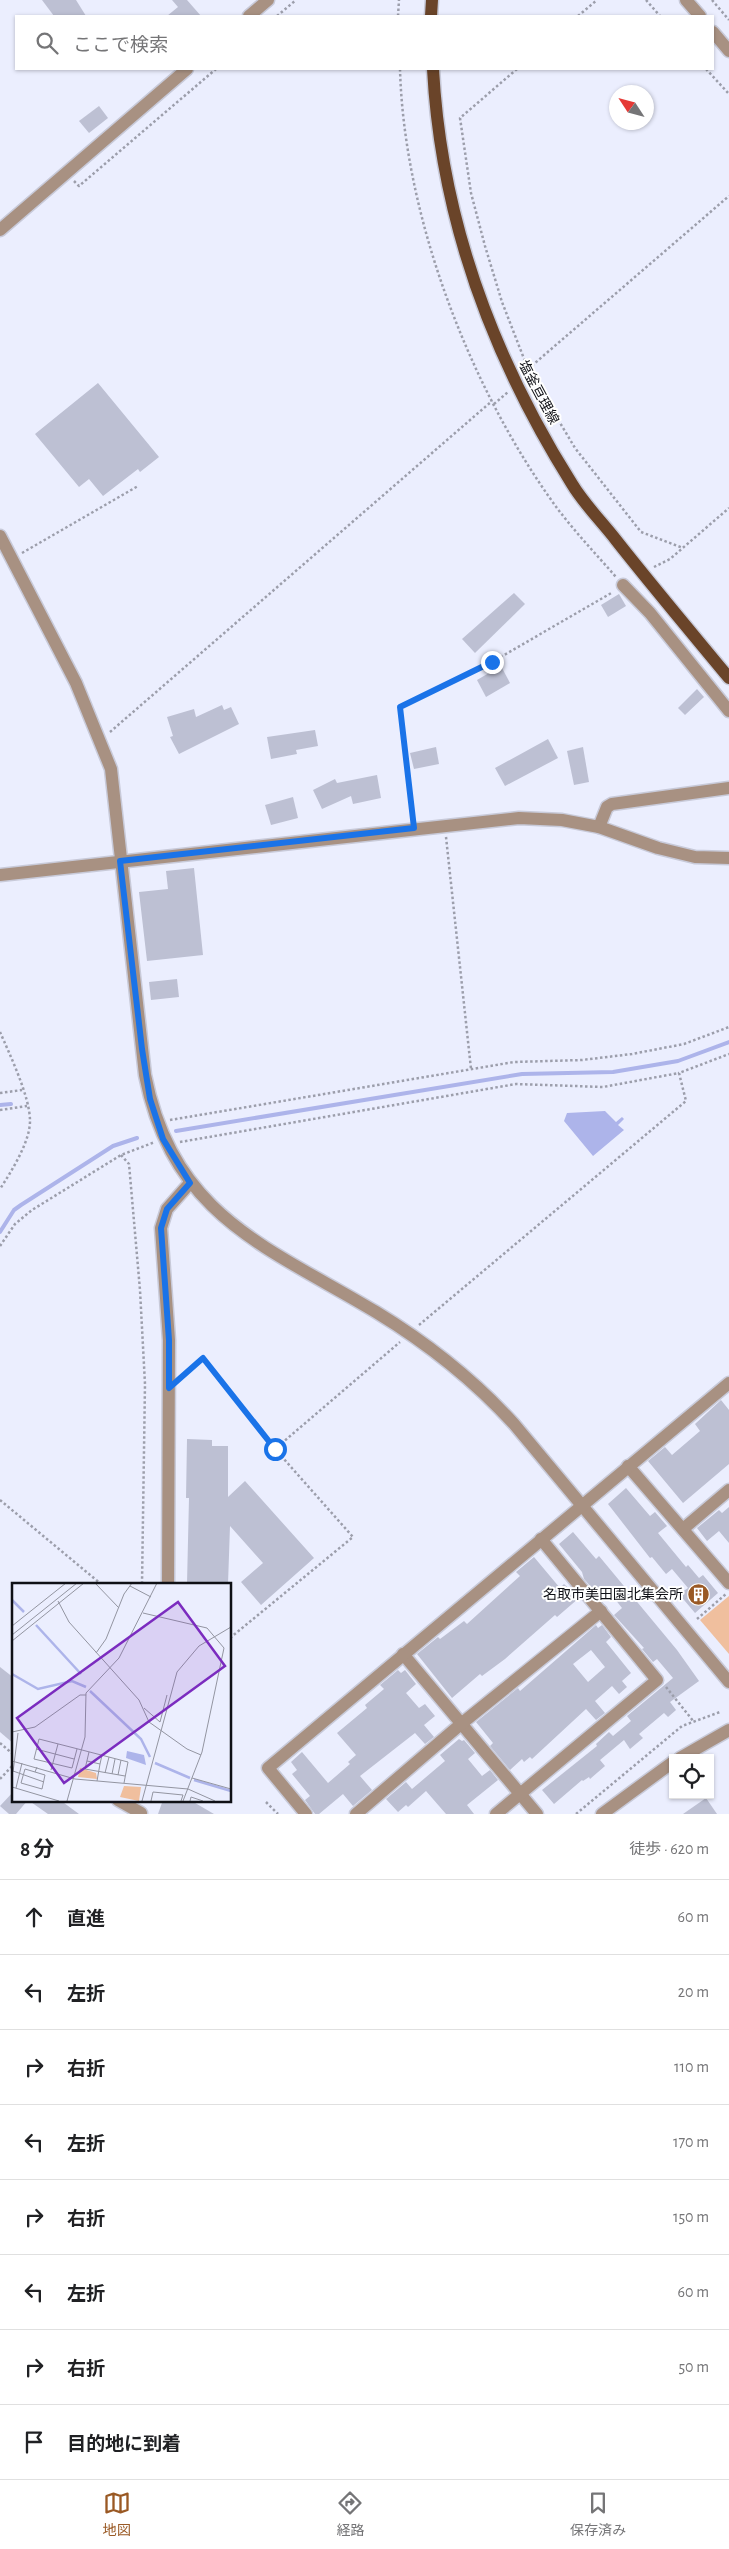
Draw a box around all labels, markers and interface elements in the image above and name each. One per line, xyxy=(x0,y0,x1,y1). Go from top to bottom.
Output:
search box xyxy=(15,15,714,70)
icon: search xyxy=(33,29,61,57)
text: ここで検索 xyxy=(73,36,168,55)
north arrow xyxy=(609,85,654,130)
street label: 塩釜亘理線 xyxy=(516,357,562,427)
route end xyxy=(481,651,504,674)
route start xyxy=(264,1438,287,1461)
building icon: 名取市美田園北集会所 xyxy=(687,1582,711,1606)
inset map xyxy=(12,1583,231,1802)
place label: 名取市美田園北集会所 xyxy=(543,1586,683,1602)
map controls xyxy=(669,1754,714,1799)
button: locate xyxy=(669,1754,714,1799)
text: 8 分 xyxy=(20,1839,55,1860)
text: 徒歩 · 620 m xyxy=(629,1841,709,1857)
icon: ahead xyxy=(20,1903,48,1931)
text: 60 m xyxy=(678,1909,709,1925)
text: 直進 xyxy=(67,1910,105,1929)
icon: left xyxy=(20,1978,48,2006)
text: 20 m xyxy=(678,1984,709,2000)
text: 左折 xyxy=(67,1985,105,2004)
icon: right xyxy=(20,2053,48,2081)
text: 110 m xyxy=(674,2059,709,2075)
text: 右折 xyxy=(67,2060,105,2079)
icon: left xyxy=(20,2128,48,2156)
text: 170 m xyxy=(673,2134,709,2150)
text: 左折 xyxy=(67,2135,105,2154)
icon: right xyxy=(20,2203,48,2231)
text: 150 m xyxy=(673,2209,709,2225)
text: 右折 xyxy=(67,2210,105,2229)
icon: left xyxy=(20,2278,48,2306)
text: 60 m xyxy=(678,2284,709,2300)
text: 左折 xyxy=(67,2285,105,2304)
icon: right xyxy=(20,2353,48,2381)
text: 50 m xyxy=(678,2359,709,2375)
text: 右折 xyxy=(67,2360,105,2379)
icon: arrive xyxy=(20,2428,48,2456)
text: 目的地に到着 xyxy=(67,2435,181,2454)
tab: 地図 xyxy=(103,2489,131,2540)
tab: 経路 xyxy=(336,2489,364,2540)
tab: 保存済み xyxy=(570,2489,626,2540)

